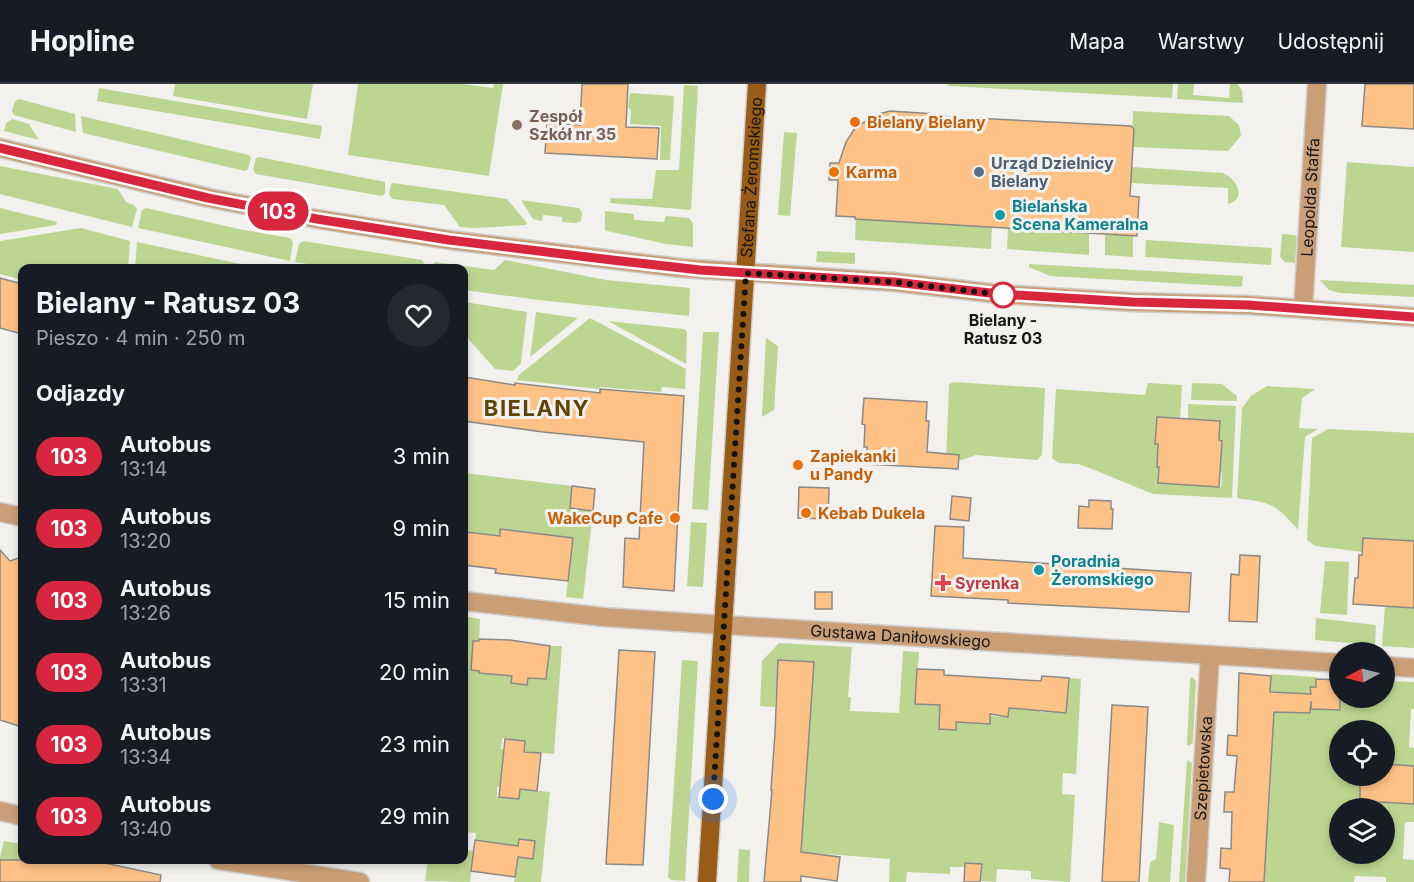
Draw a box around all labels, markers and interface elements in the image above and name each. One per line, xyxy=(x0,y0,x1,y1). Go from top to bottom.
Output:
text: Hopline xyxy=(30,24,135,58)
text: Mapa xyxy=(1069,29,1125,54)
text: Warstwy xyxy=(1158,29,1244,54)
text: Udostępnij xyxy=(1277,29,1384,54)
street label: Stefana Żeromskiego xyxy=(736,96,766,258)
place label: Zespół Szkół nr 35 xyxy=(529,106,616,144)
place label: Bielany Bielany xyxy=(867,112,986,132)
marker: Bielany Bielany xyxy=(848,115,862,129)
marker: Zespół Szkół nr 35 xyxy=(510,118,524,132)
street label: Leopolda Staffa xyxy=(1296,137,1324,257)
place label: Urząd Dzielnicy Bielany xyxy=(991,153,1114,191)
place label: Karma xyxy=(846,162,897,182)
marker: Karma xyxy=(827,165,841,179)
marker: Urząd Dzielnicy Bielany xyxy=(972,165,986,179)
line badge: 103 xyxy=(244,192,312,230)
place label: Bielańska Scena Kameralna xyxy=(1012,196,1149,234)
text: 103 xyxy=(260,199,296,224)
marker: Bielańska Scena Kameralna xyxy=(993,208,1007,222)
marker: Bielany - Ratusz 03 xyxy=(990,282,1016,308)
button: heart xyxy=(387,284,450,347)
text: Bielany - Ratusz 03 xyxy=(36,286,300,320)
place label: Bielany - Ratusz 03 xyxy=(964,310,1042,348)
text: Pieszo · 4 min · 250 m xyxy=(36,326,245,350)
text: Odjazdy xyxy=(36,380,125,406)
district label: BIELANY xyxy=(484,395,590,421)
text: Autobus xyxy=(120,431,211,457)
text: 3 min xyxy=(393,443,450,469)
text: 103 xyxy=(51,444,87,469)
place label: Zapiekanki u Pandy xyxy=(810,446,896,484)
text: 13:14 xyxy=(120,457,167,481)
marker: Zapiekanki u Pandy xyxy=(791,458,805,472)
text: Autobus xyxy=(120,503,211,529)
place label: Kebab Dukela xyxy=(818,503,925,523)
marker: Kebab Dukela xyxy=(799,506,813,520)
place label: WakeCup Cafe xyxy=(547,508,663,528)
marker: WakeCup Cafe xyxy=(668,511,682,525)
text: 9 min xyxy=(393,515,450,541)
text: 103 xyxy=(51,516,87,541)
text: 13:20 xyxy=(120,529,171,553)
place label: Poradnia Żeromskiego xyxy=(1051,551,1154,589)
marker: Poradnia Żeromskiego xyxy=(1032,563,1046,577)
place label: Syrenka xyxy=(955,573,1019,593)
text: Autobus xyxy=(120,575,211,601)
marker: Syrenka xyxy=(936,576,950,590)
text: 15 min xyxy=(384,587,450,613)
text: 103 xyxy=(51,588,87,613)
text: 13:26 xyxy=(120,601,171,625)
street label: Gustawa Daniłowskiego xyxy=(810,620,991,651)
north arrow xyxy=(1329,642,1395,708)
map controls xyxy=(1329,642,1395,864)
text: Autobus xyxy=(120,647,211,673)
text: 20 min xyxy=(379,659,450,685)
text: 103 xyxy=(51,660,87,685)
text: 13:31 xyxy=(120,673,167,697)
street label: Szepietowska xyxy=(1190,715,1216,821)
text: Autobus xyxy=(120,719,211,745)
button: locate xyxy=(1329,720,1395,786)
text: 23 min xyxy=(379,731,450,757)
text: 103 xyxy=(51,732,87,757)
text: 13:34 xyxy=(120,745,172,769)
your location xyxy=(698,784,728,814)
text: Autobus xyxy=(120,791,211,817)
button: layers xyxy=(1329,798,1395,864)
text: 29 min xyxy=(379,803,450,829)
text: 103 xyxy=(51,804,87,829)
text: 13:40 xyxy=(120,817,172,841)

